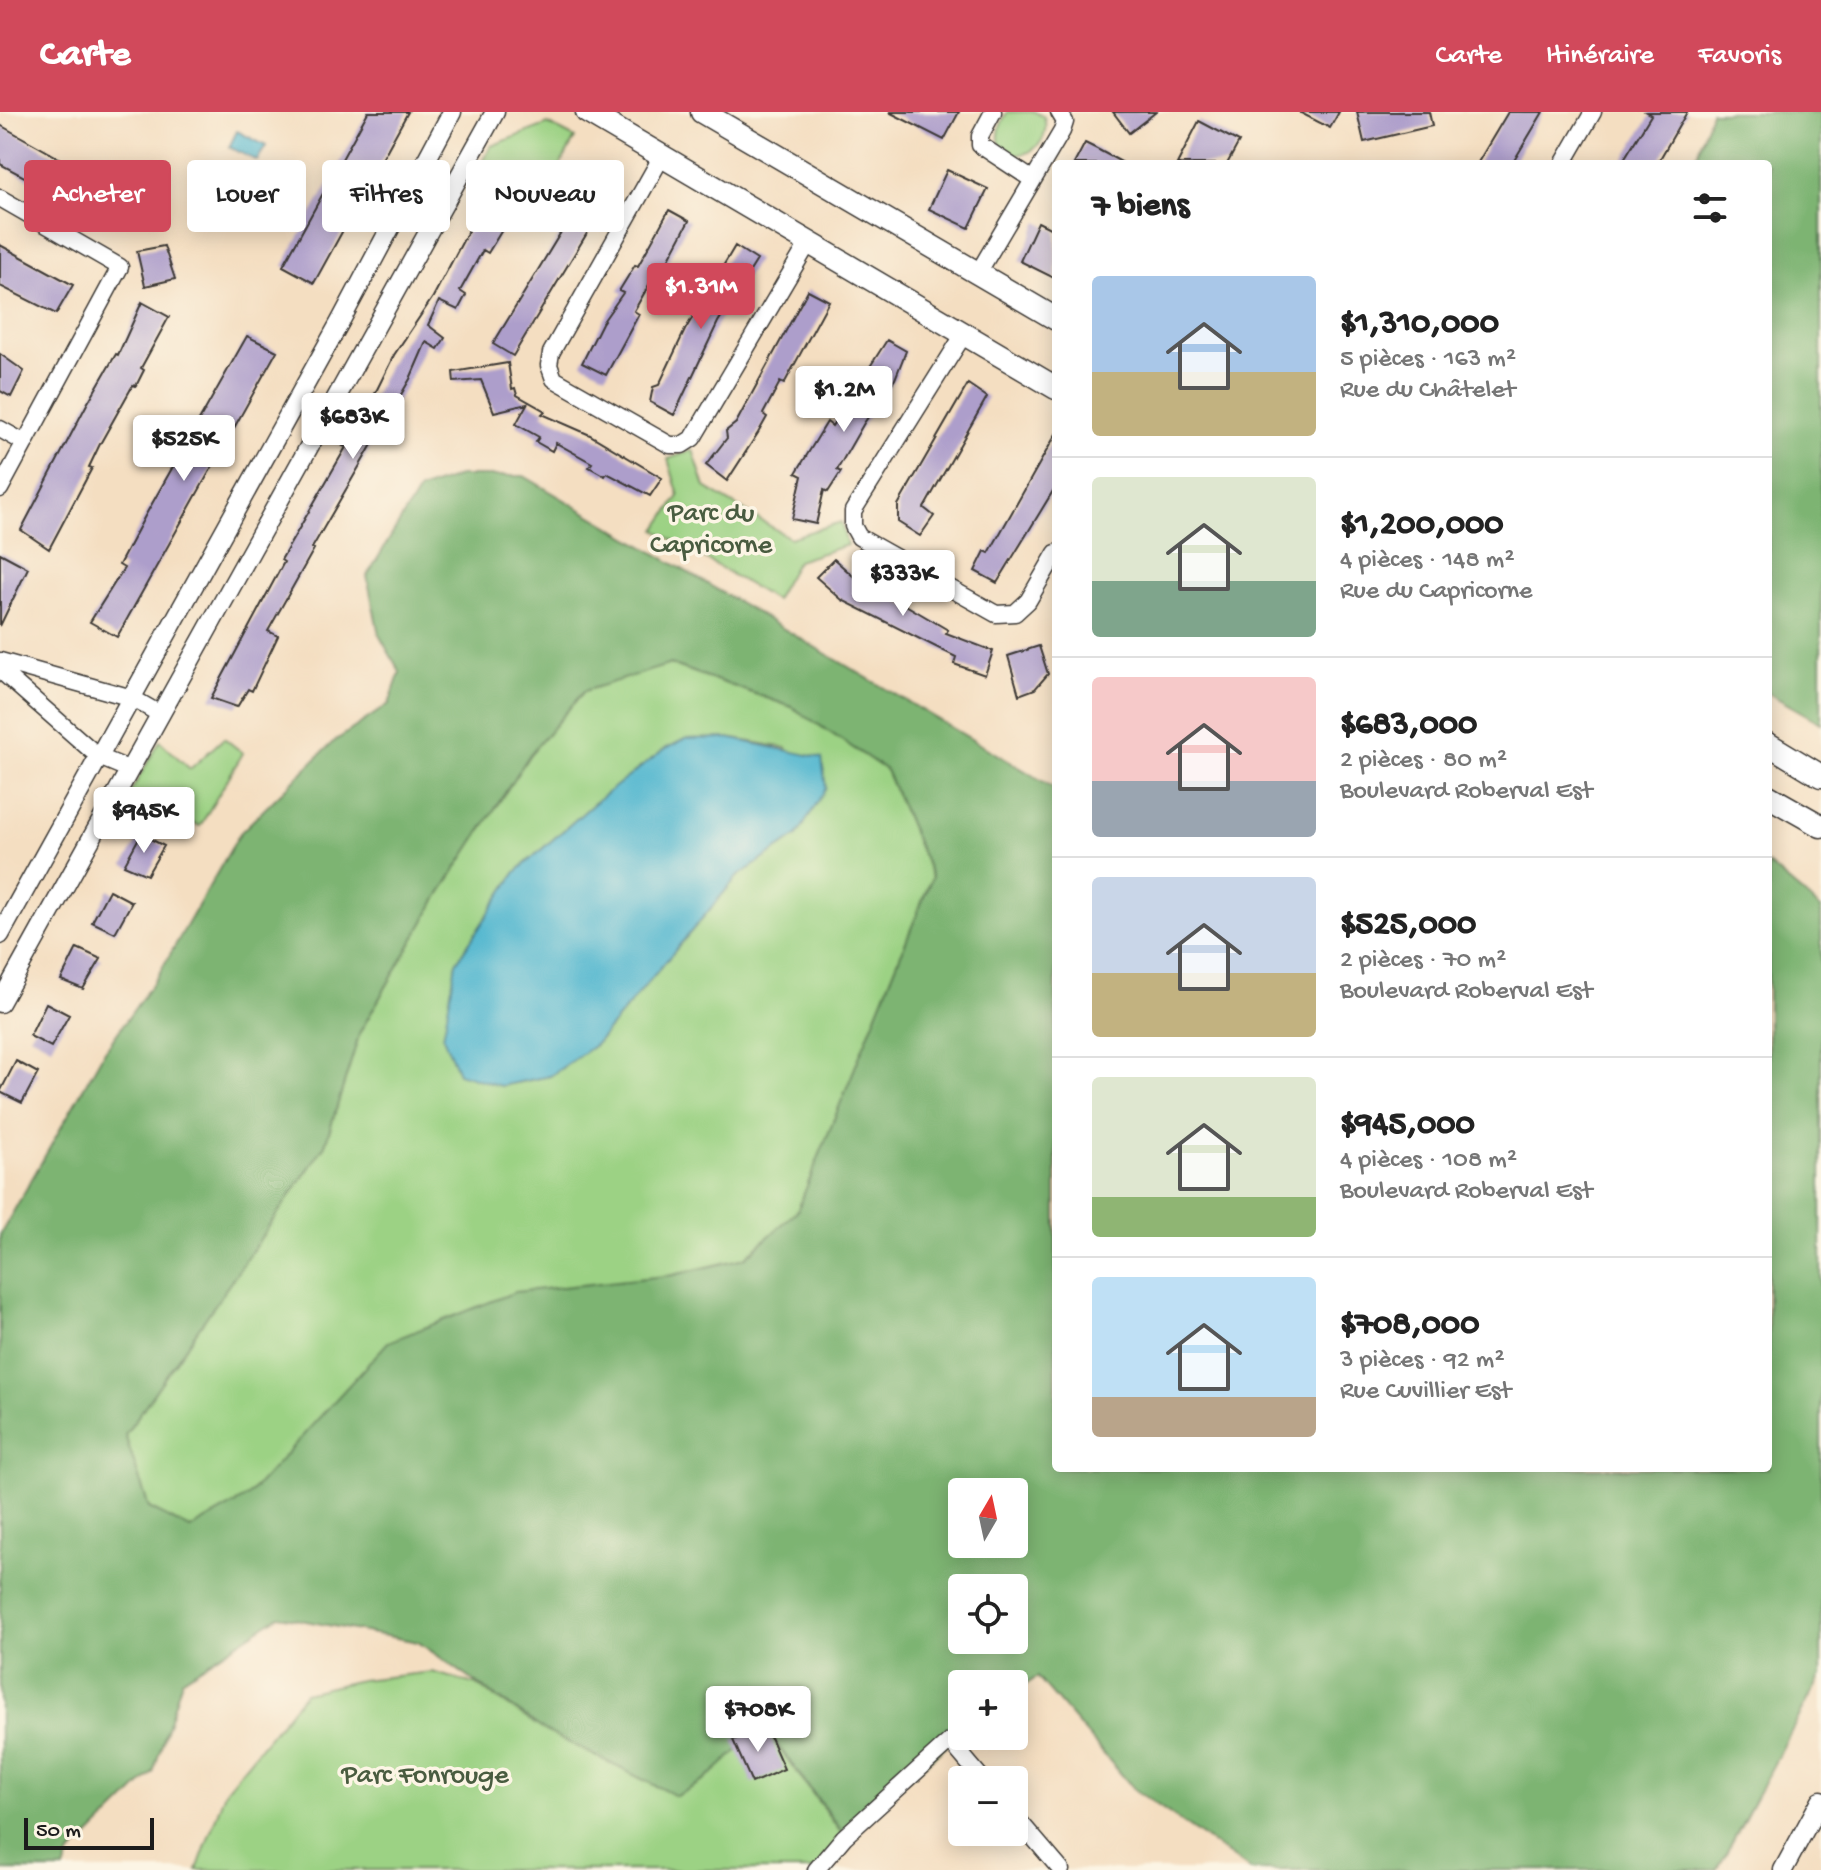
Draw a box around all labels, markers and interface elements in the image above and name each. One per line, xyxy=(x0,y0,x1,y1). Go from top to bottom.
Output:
text: Carte xyxy=(40,34,130,78)
text: Carte xyxy=(1436,40,1502,73)
text: Itinéraire xyxy=(1546,40,1654,73)
text: Favoris xyxy=(1698,40,1781,73)
chip: Acheter xyxy=(24,160,171,232)
chip: Louer xyxy=(187,160,306,232)
chip: Filtres xyxy=(322,160,450,232)
chip: Nouveau xyxy=(466,160,624,232)
icon: filters xyxy=(1688,186,1732,230)
text: 7 biens xyxy=(1092,188,1189,228)
pin: $1.31M xyxy=(636,263,766,331)
text: $1.31M xyxy=(665,273,737,304)
text: $1,310,000 xyxy=(1340,305,1499,345)
icon: home xyxy=(1156,308,1252,404)
text: 5 pièces · 163 m² xyxy=(1340,345,1516,376)
pin: $1.2M xyxy=(788,366,900,434)
text: $1.2M xyxy=(813,376,875,407)
text: Rue du Châtelet xyxy=(1340,376,1515,407)
pin: $683K xyxy=(297,393,409,461)
text: $683K xyxy=(320,403,386,434)
pin: $525K xyxy=(128,415,240,483)
text: $525K xyxy=(151,425,217,456)
park label: Parc du Capricorne xyxy=(650,498,773,563)
text: $1,200,000 xyxy=(1340,506,1504,546)
icon: home xyxy=(1156,509,1252,605)
text: 4 pièces · 148 m² xyxy=(1340,546,1515,577)
pin: $333K xyxy=(847,550,959,618)
text: $333K xyxy=(870,560,936,591)
text: Rue du Capricorne xyxy=(1340,577,1532,608)
text: $683,000 xyxy=(1340,706,1477,746)
icon: home xyxy=(1156,709,1252,805)
text: 2 pièces · 80 m² xyxy=(1340,746,1507,777)
text: Boulevard Roberval Est xyxy=(1340,777,1592,808)
pin: $945K xyxy=(88,787,200,855)
text: $945K xyxy=(112,797,177,828)
text: $525,000 xyxy=(1340,906,1476,946)
icon: home xyxy=(1156,909,1252,1005)
text: 2 pièces · 70 m² xyxy=(1340,946,1506,977)
text: Boulevard Roberval Est xyxy=(1340,977,1592,1008)
text: $945,000 xyxy=(1340,1106,1475,1146)
icon: home xyxy=(1156,1109,1252,1205)
text: 4 pièces · 108 m² xyxy=(1340,1146,1517,1177)
text: Boulevard Roberval Est xyxy=(1340,1177,1592,1208)
text: $708,000 xyxy=(1340,1306,1480,1346)
icon: home xyxy=(1156,1309,1252,1405)
text: 3 pièces · 92 m² xyxy=(1340,1346,1505,1377)
text: Rue Cuvillier Est xyxy=(1340,1377,1511,1408)
north arrow xyxy=(948,1478,1028,1558)
map controls xyxy=(948,1478,1028,1846)
button: locate xyxy=(948,1574,1028,1654)
button: + xyxy=(948,1670,1028,1750)
pin: $708K xyxy=(702,1686,814,1754)
text: $708K xyxy=(724,1696,792,1727)
park label: Parc Fonrouge xyxy=(340,1760,509,1793)
button: − xyxy=(948,1766,1028,1846)
scale bar xyxy=(24,1814,154,1850)
text: 50 m xyxy=(36,1819,81,1845)

